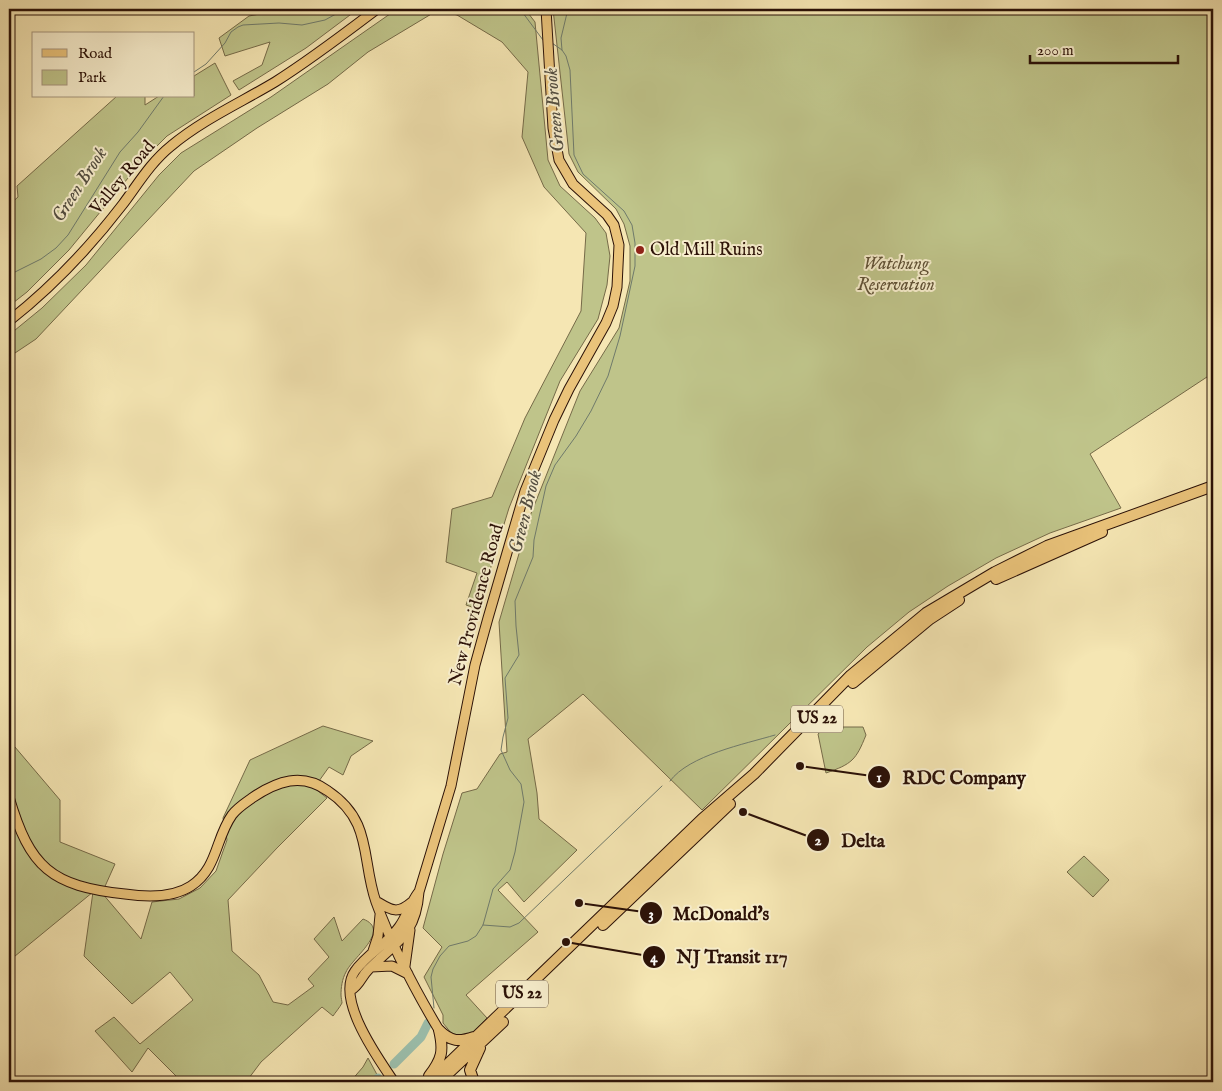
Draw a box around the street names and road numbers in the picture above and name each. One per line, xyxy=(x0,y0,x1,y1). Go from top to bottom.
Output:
street label: Valley Road xyxy=(85,136,161,221)
street label: New Providence Road xyxy=(444,521,510,688)
road number: US 22 xyxy=(791,706,843,732)
road number: US 22 xyxy=(496,981,548,1008)

